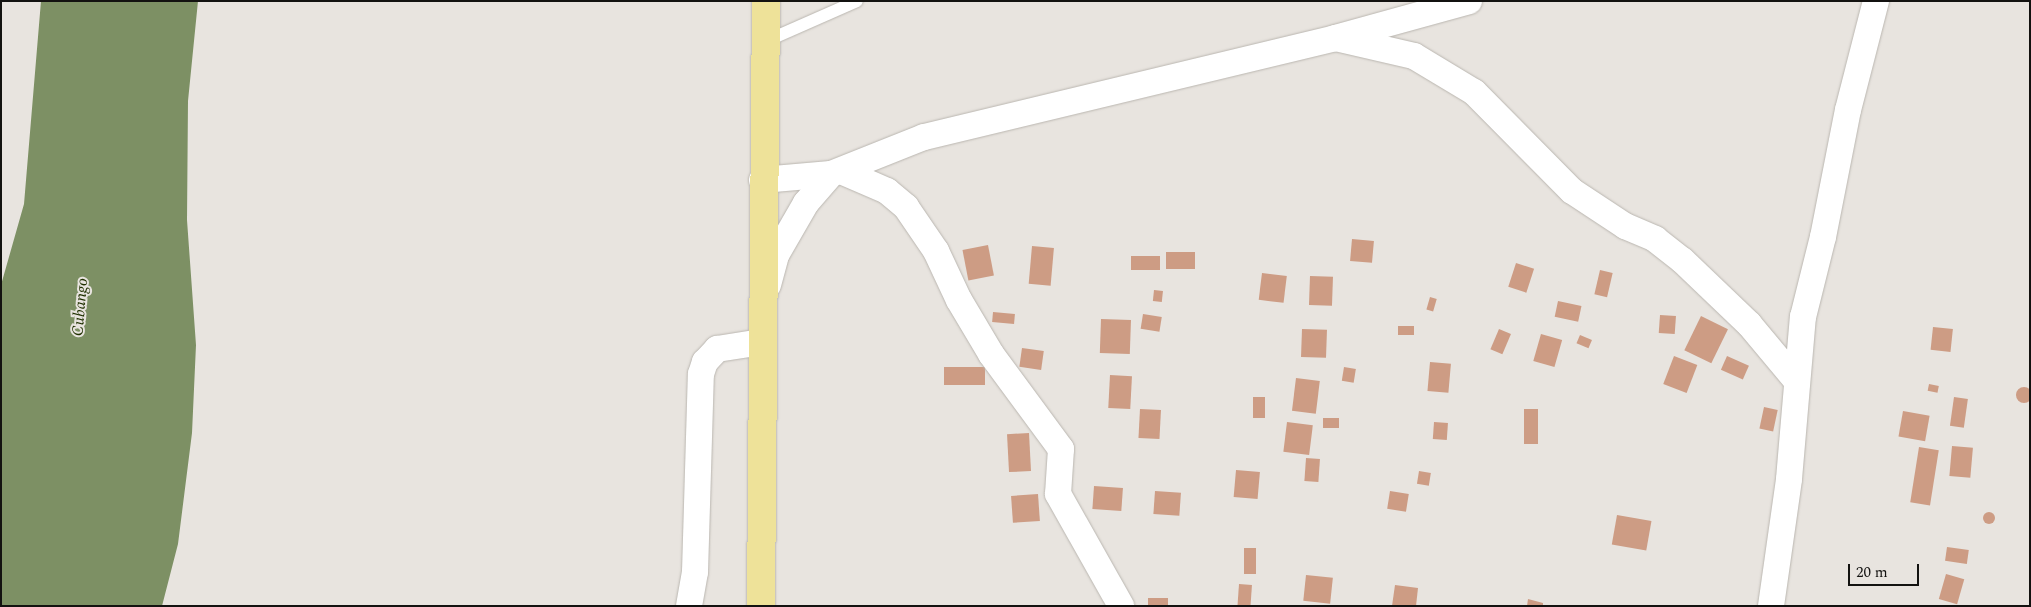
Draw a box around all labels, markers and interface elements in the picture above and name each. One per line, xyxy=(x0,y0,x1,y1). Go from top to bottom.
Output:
water label: Cubango xyxy=(68,277,92,337)
scale bar xyxy=(1851,554,1922,586)
text: 20 m xyxy=(1856,561,1888,584)

